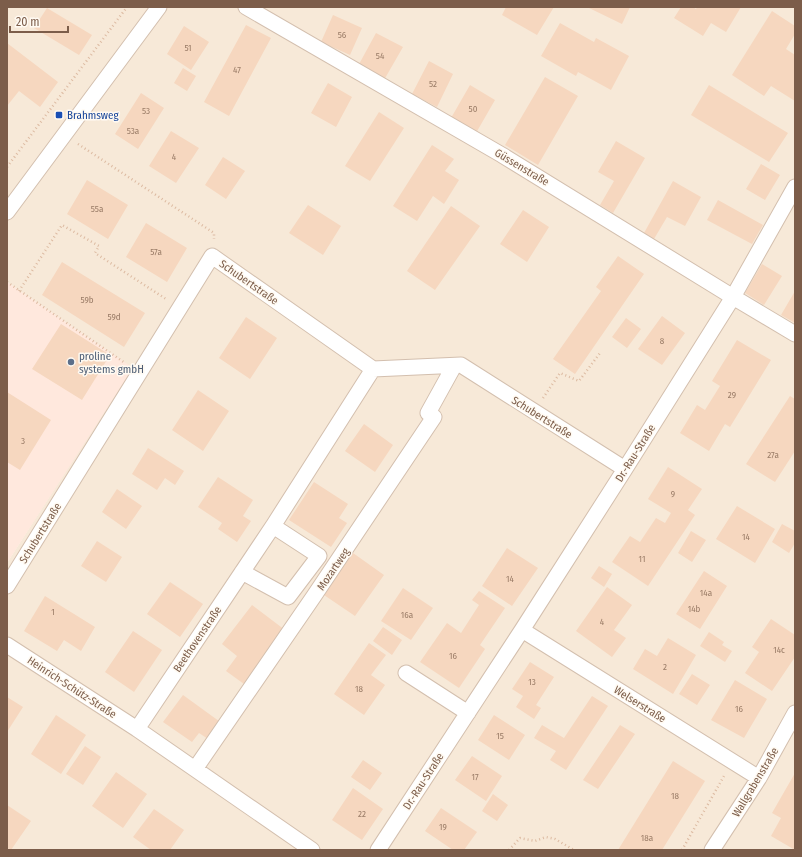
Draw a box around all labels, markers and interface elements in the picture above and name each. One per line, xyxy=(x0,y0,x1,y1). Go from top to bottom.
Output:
scale bar xyxy=(10,8,68,34)
text: 20 m xyxy=(16,15,40,29)
house number: 56 xyxy=(338,30,347,40)
house number: 51 xyxy=(184,43,192,53)
house number: 54 xyxy=(376,51,385,61)
house number: 47 xyxy=(233,65,241,75)
house number: 52 xyxy=(429,79,437,89)
house number: 50 xyxy=(469,104,478,114)
house number: 53 xyxy=(142,106,150,116)
place label: Brahmsweg xyxy=(67,109,119,122)
marker: Brahmsweg xyxy=(54,110,64,120)
house number: 53a xyxy=(127,126,140,136)
street label: Güssenstraße xyxy=(492,146,551,189)
house number: 4 xyxy=(172,152,177,162)
house number: 55a xyxy=(91,204,104,214)
house number: 57a xyxy=(150,247,162,257)
street label: Schubertstraße xyxy=(217,257,281,308)
house number: 59b xyxy=(80,295,94,305)
house number: 59d xyxy=(107,312,121,322)
house number: 8 xyxy=(660,336,665,346)
place label: proline systems gmbH xyxy=(79,350,144,376)
marker: proline systems gmbH xyxy=(66,357,76,367)
house number: 29 xyxy=(728,390,736,400)
street label: Schubertstraße xyxy=(509,394,574,441)
street label: Dr.-Rau-Straße xyxy=(613,422,658,484)
house number: 3 xyxy=(21,436,25,446)
house number: 27a xyxy=(767,450,779,460)
house number: 9 xyxy=(671,489,675,499)
street label: Schubertstraße xyxy=(17,501,64,566)
house number: 14 xyxy=(742,532,751,542)
street label: Mozartweg xyxy=(314,545,353,593)
house number: 11 xyxy=(639,554,645,564)
house number: 14 xyxy=(506,574,515,584)
house number: 14a xyxy=(700,588,713,598)
street label: Beethovenstraße xyxy=(171,604,224,675)
house number: 14b xyxy=(688,604,701,614)
house number: 1 xyxy=(51,607,55,617)
house number: 16a xyxy=(401,610,414,620)
house number: 4 xyxy=(600,617,605,627)
house number: 14c xyxy=(773,645,785,655)
house number: 16 xyxy=(449,651,458,661)
street label: Heinrich-Schütz-Straße xyxy=(25,654,119,721)
house number: 2 xyxy=(663,662,667,672)
house number: 13 xyxy=(528,677,536,687)
street label: Welserstraße xyxy=(611,683,668,726)
house number: 18 xyxy=(355,684,364,694)
house number: 16 xyxy=(735,704,744,714)
house number: 15 xyxy=(496,731,504,741)
street label: Wallgrabenstraße xyxy=(730,745,781,819)
street label: Dr.-Rau-Straße xyxy=(400,750,447,812)
house number: 17 xyxy=(471,772,479,782)
house number: 18 xyxy=(671,791,680,801)
house number: 22 xyxy=(358,809,366,819)
house number: 19 xyxy=(439,822,447,832)
house number: 18a xyxy=(641,833,654,843)

